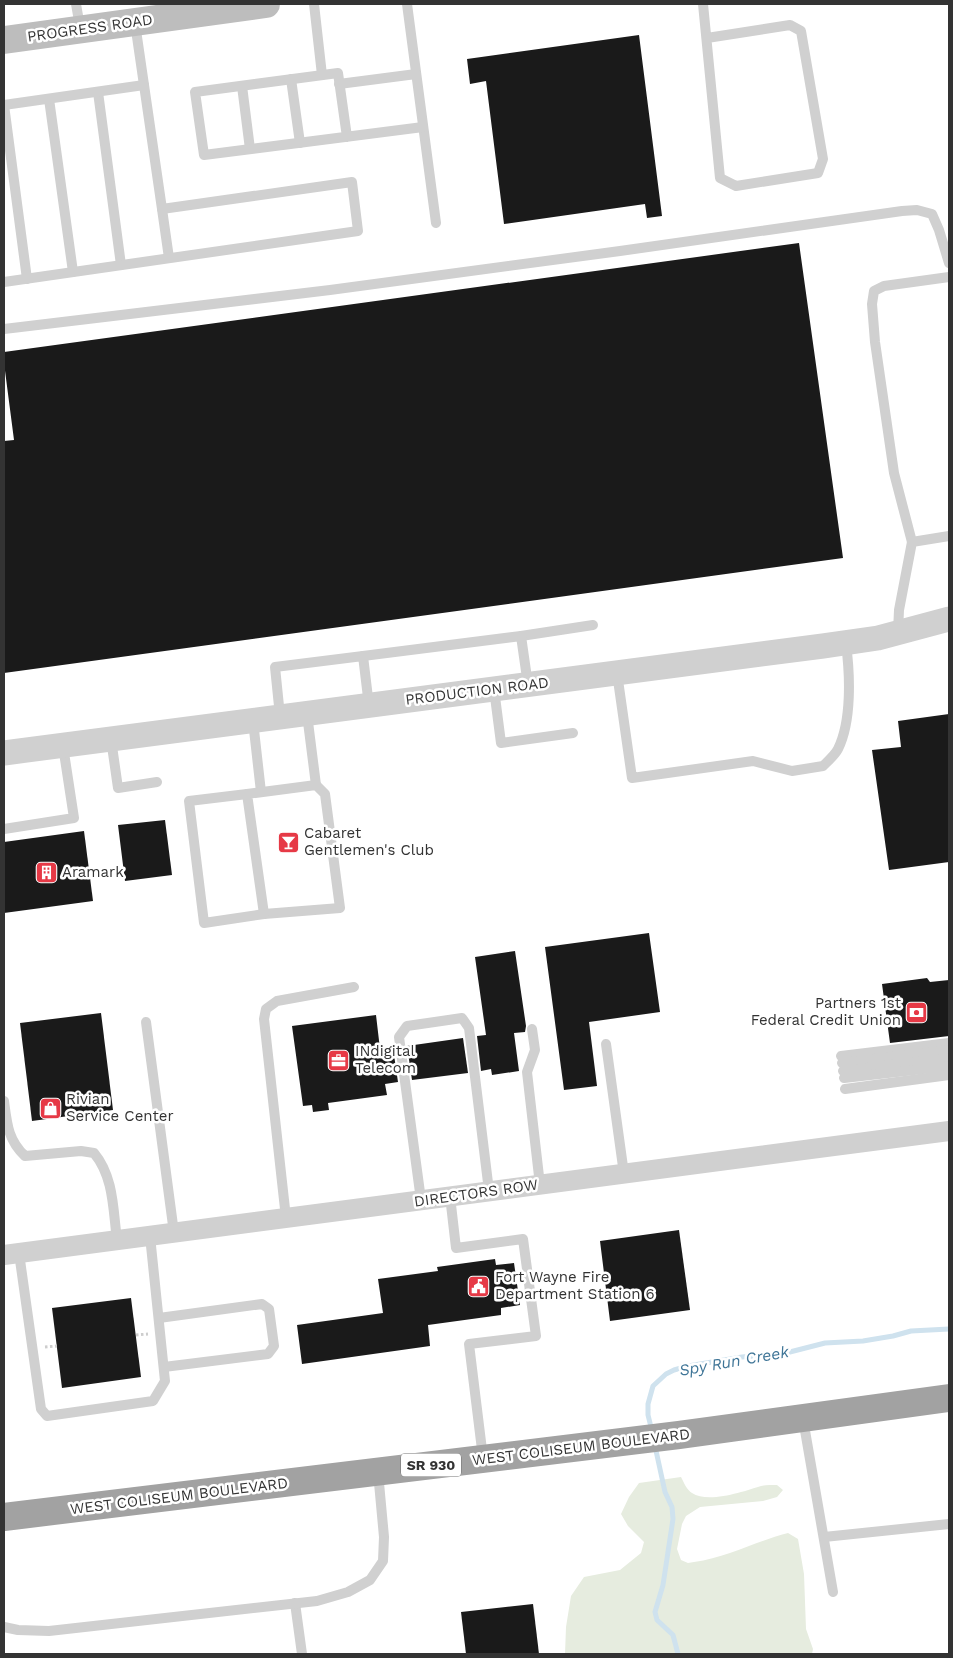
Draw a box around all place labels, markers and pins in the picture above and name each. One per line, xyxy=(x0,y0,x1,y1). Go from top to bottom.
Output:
place label: Cabaret Gentlemen's Club xyxy=(304,824,434,859)
bar icon: Cabaret Gentlemen's Club xyxy=(276,830,300,854)
building icon: Aramark xyxy=(34,860,58,884)
place label: Aramark xyxy=(62,863,124,881)
place label: Partners 1st Federal Credit Union xyxy=(751,994,902,1029)
bank icon: Partners 1st Federal Credit Union xyxy=(905,1000,929,1024)
place label: INdigital Telecom xyxy=(355,1042,416,1077)
office icon: INdigital Telecom xyxy=(327,1048,351,1072)
place label: Rivian Service Center xyxy=(66,1090,174,1125)
shop icon: Rivian Service Center xyxy=(38,1096,62,1120)
place label: Fort Wayne Fire Department Station 6 xyxy=(495,1268,655,1303)
public building icon: Fort Wayne Fire Department Station 6 xyxy=(467,1274,491,1298)

